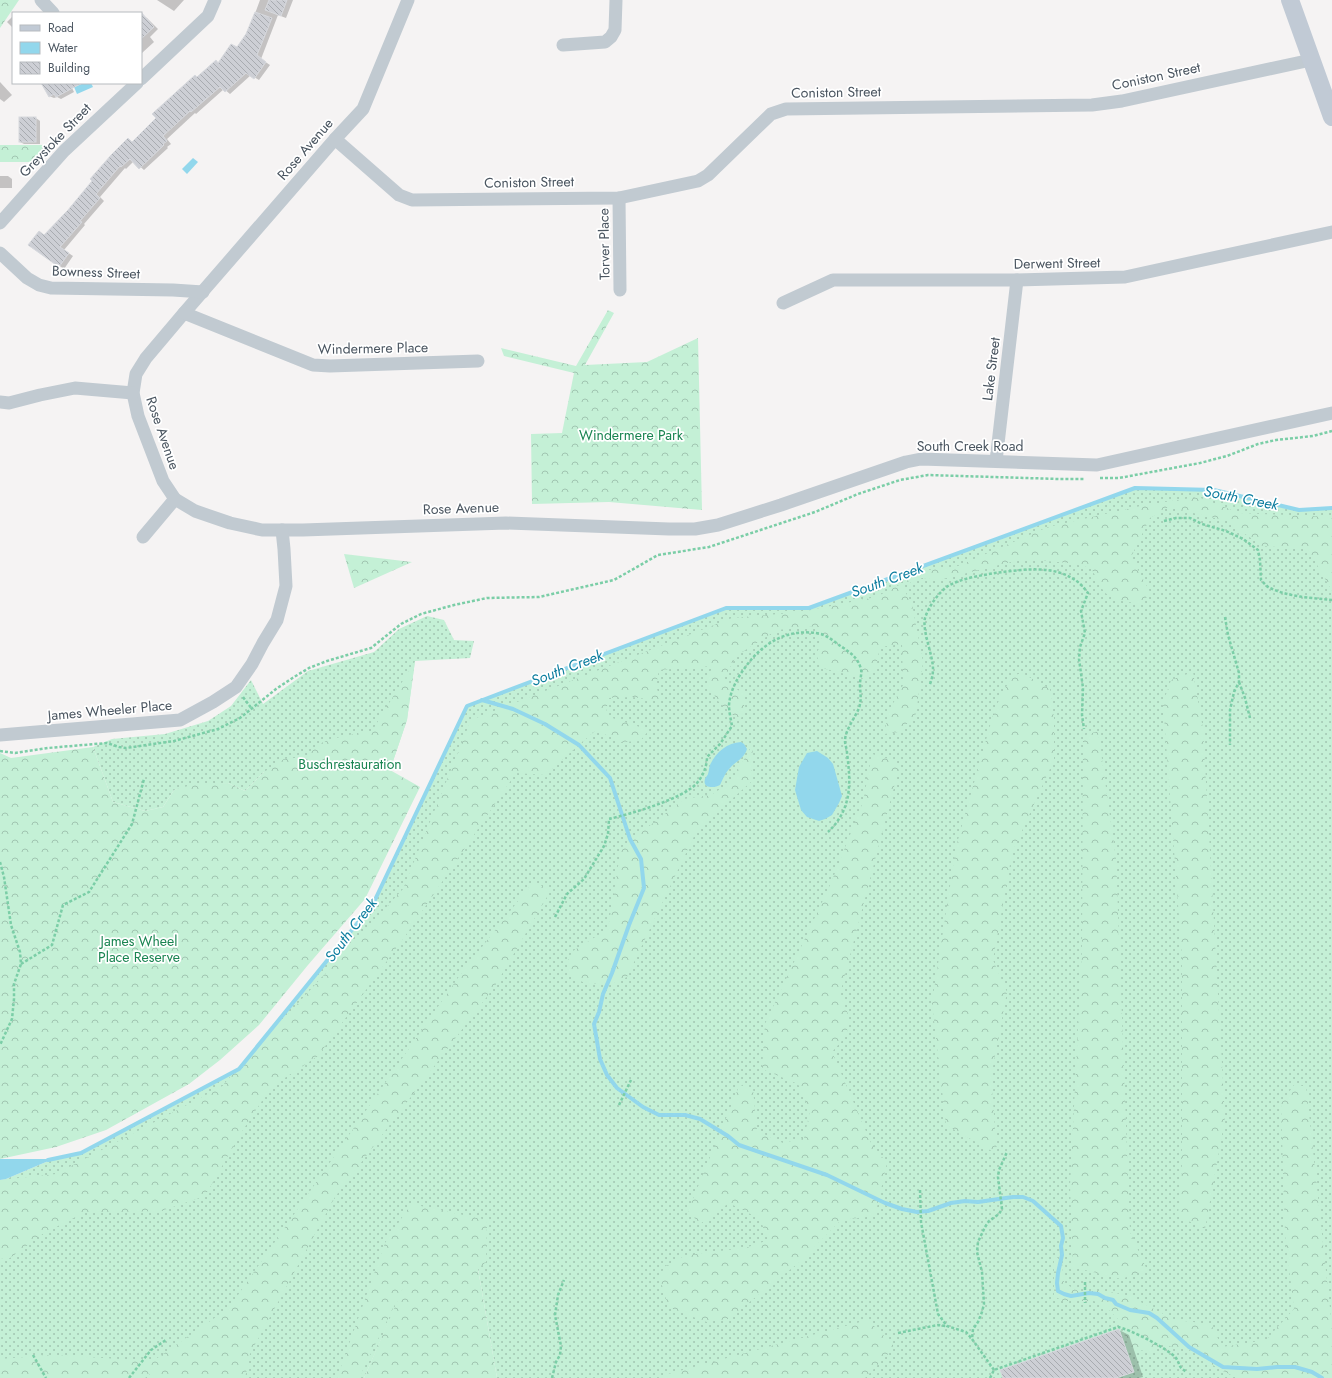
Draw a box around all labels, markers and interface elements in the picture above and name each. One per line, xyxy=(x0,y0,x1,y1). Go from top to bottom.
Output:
legend xyxy=(12,12,142,84)
text: Road xyxy=(48,19,74,37)
text: Water xyxy=(48,39,79,57)
street label: Coniston Street xyxy=(1110,57,1203,95)
text: Building xyxy=(48,59,90,77)
street label: Coniston Street xyxy=(791,81,882,103)
street label: Greystoke Street xyxy=(14,98,96,181)
street label: Rose Avenue xyxy=(272,114,338,184)
street label: Coniston Street xyxy=(484,171,575,193)
street label: Torver Place xyxy=(593,208,615,280)
street label: Derwent Street xyxy=(1013,252,1101,274)
street label: Bowness Street xyxy=(52,260,141,284)
street label: Lake Street xyxy=(977,335,1005,402)
street label: Windermere Place xyxy=(318,337,428,359)
street label: Rose Avenue xyxy=(141,394,185,472)
park label: Windermere Park xyxy=(579,425,684,445)
street label: South Creek Road xyxy=(917,436,1023,456)
water label: South Creek xyxy=(1202,480,1281,516)
street label: Rose Avenue xyxy=(423,497,499,519)
water label: South Creek xyxy=(848,557,927,603)
water label: South Creek xyxy=(528,644,607,692)
street label: James Wheeler Place xyxy=(45,695,173,726)
park label: Buschrestauration xyxy=(298,754,402,774)
water label: South Creek xyxy=(320,893,383,967)
park label: James Wheel Place Reserve xyxy=(98,931,180,967)

